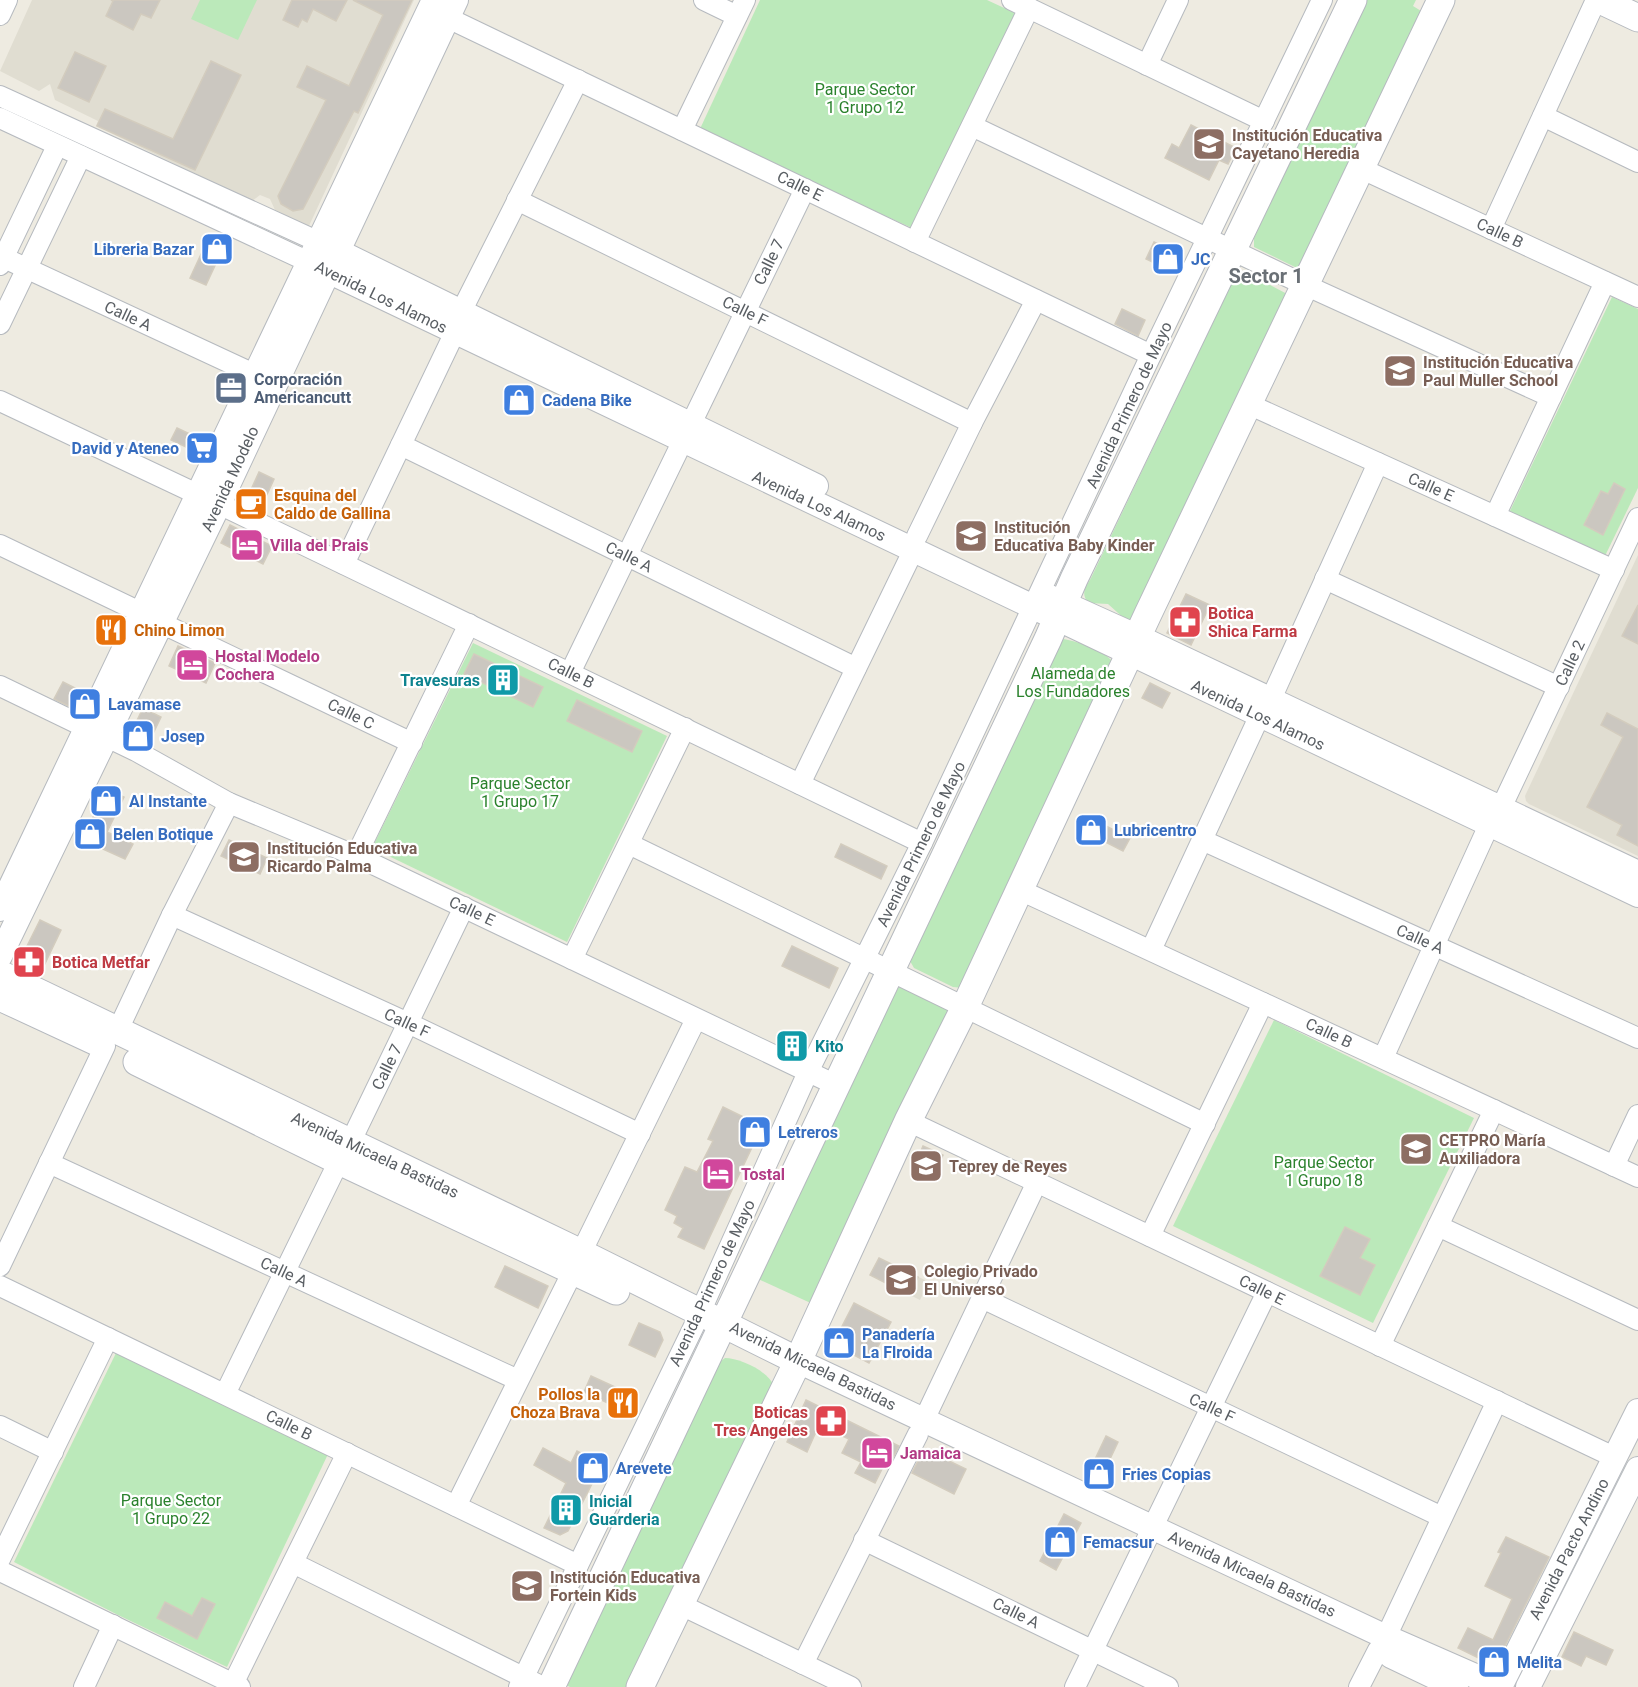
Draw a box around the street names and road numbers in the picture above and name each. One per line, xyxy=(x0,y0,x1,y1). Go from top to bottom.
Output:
street label: Calle E xyxy=(774,167,826,205)
street label: Calle B xyxy=(1474,214,1526,252)
street label: Calle 7 xyxy=(750,236,788,288)
street label: Avenida Los Alamos xyxy=(312,257,450,337)
street label: Calle F xyxy=(719,292,771,330)
street label: Calle A xyxy=(101,297,155,335)
street label: Avenida Primero de Mayo xyxy=(1082,319,1176,491)
street label: Avenida Modelo xyxy=(197,423,263,535)
street label: Avenida Los Alamos xyxy=(749,467,889,545)
street label: Calle E xyxy=(1405,468,1457,506)
street label: Calle A xyxy=(602,538,656,577)
street label: Calle 2 xyxy=(1551,637,1589,689)
street label: Calle B xyxy=(545,654,597,692)
street label: Avenida Los Alamos xyxy=(1188,676,1328,754)
street label: Calle C xyxy=(324,695,378,733)
street label: Avenida Primero de Mayo xyxy=(873,758,969,930)
street label: Calle E xyxy=(446,892,498,930)
street label: Calle A xyxy=(1393,920,1447,958)
street label: Calle F xyxy=(381,1004,433,1042)
street label: Calle B xyxy=(1303,1014,1355,1052)
street label: Calle 7 xyxy=(368,1041,406,1093)
street label: Avenida Micaela Bastidas xyxy=(288,1108,462,1202)
street label: Avenida Primero de Mayo xyxy=(665,1197,759,1369)
street label: Calle A xyxy=(257,1253,311,1291)
street label: Calle E xyxy=(1236,1271,1288,1309)
street label: Avenida Micaela Bastidas xyxy=(727,1317,899,1415)
street label: Calle F xyxy=(1186,1389,1238,1427)
street label: Calle B xyxy=(263,1406,315,1444)
street label: Avenida Pacto Andino xyxy=(1525,1475,1613,1623)
street label: Avenida Micaela Bastidas xyxy=(1165,1527,1339,1621)
street label: Calle A xyxy=(989,1594,1043,1633)

